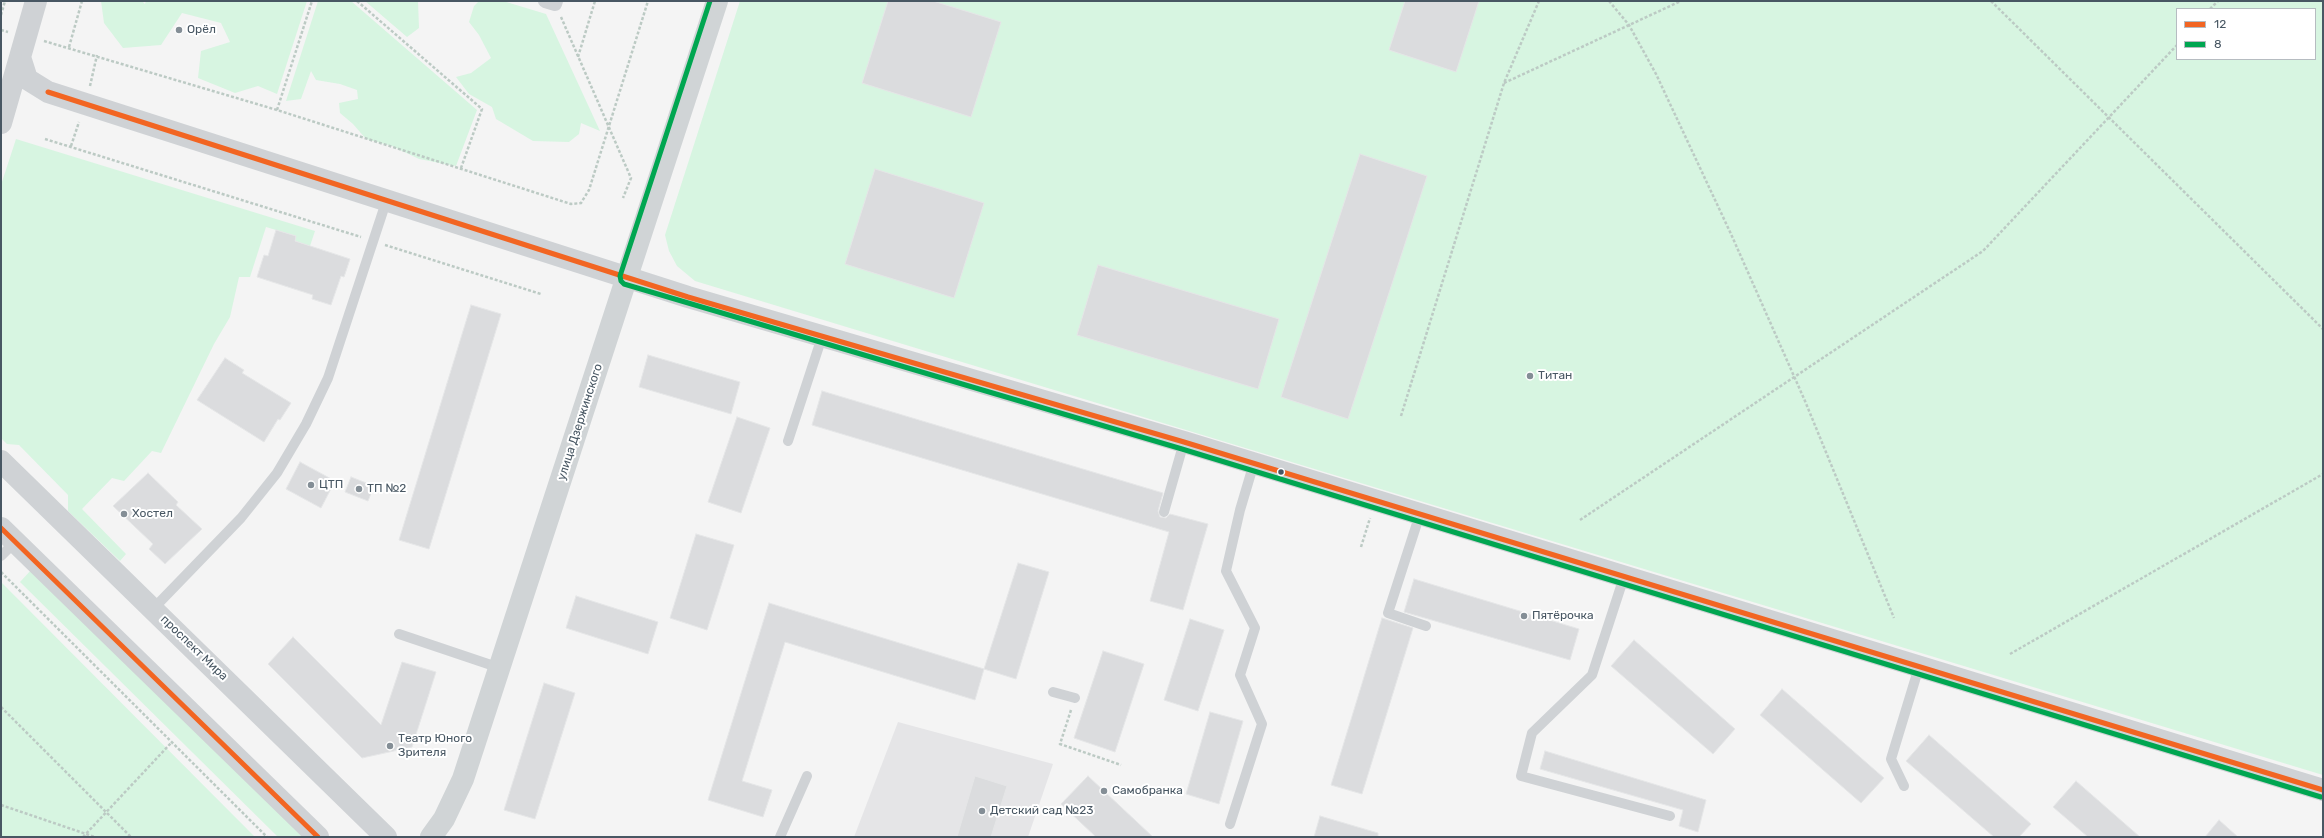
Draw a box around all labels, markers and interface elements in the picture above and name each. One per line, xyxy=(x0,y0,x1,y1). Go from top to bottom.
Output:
legend xyxy=(2176,8,2316,60)
text: 12 xyxy=(2214,17,2226,31)
place label: Орёл xyxy=(187,23,216,37)
marker: Орёл xyxy=(174,25,184,35)
text: 8 xyxy=(2214,37,2222,51)
street label: улица Дзержинского xyxy=(554,362,606,482)
place label: Титан xyxy=(1538,369,1572,383)
marker: Титан xyxy=(1525,371,1535,381)
unlabelled marker xyxy=(1276,467,1286,477)
place label: ЦТП xyxy=(319,478,343,492)
marker: ЦТП xyxy=(306,480,316,490)
place label: ТП №2 xyxy=(367,482,406,496)
marker: ТП №2 xyxy=(354,484,364,494)
place label: Хостел xyxy=(132,507,173,521)
marker: Хостел xyxy=(119,509,129,519)
place label: Пятёрочка xyxy=(1532,609,1594,623)
marker: Пятёрочка xyxy=(1519,611,1529,621)
street label: проспект Мира xyxy=(157,612,231,684)
place label: Театр Юного Зрителя xyxy=(398,732,472,760)
marker: Театр Юного Зрителя xyxy=(385,741,395,751)
place label: Самобранка xyxy=(1112,784,1183,798)
marker: Самобранка xyxy=(1099,786,1109,796)
place label: Детский сад №23 xyxy=(990,804,1093,818)
marker: Детский сад №23 xyxy=(977,806,987,816)

